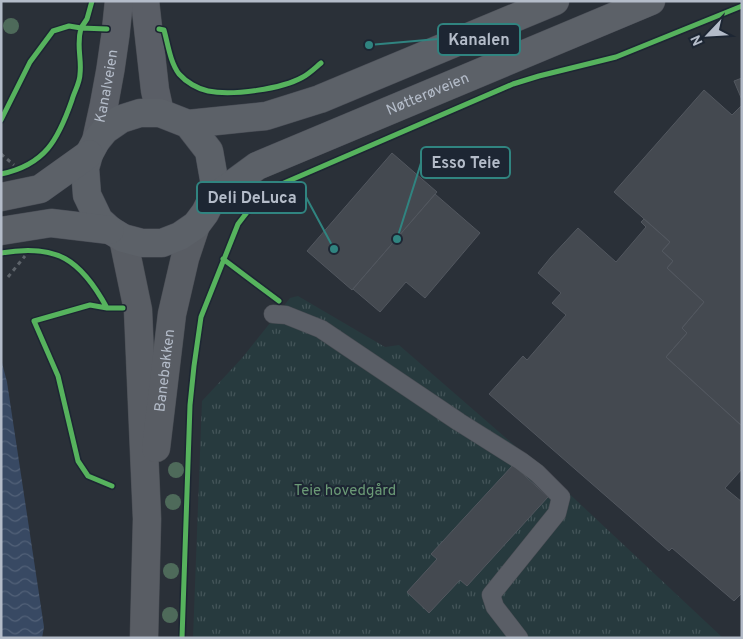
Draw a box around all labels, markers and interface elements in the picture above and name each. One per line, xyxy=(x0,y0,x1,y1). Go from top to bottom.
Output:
north arrow xyxy=(683,10,733,60)
callout: Kanalen xyxy=(438,24,520,55)
text: Kanalen xyxy=(448,31,510,51)
text: N xyxy=(688,32,707,48)
street label: Kanalveien xyxy=(91,48,123,125)
street label: Nøtterøveien xyxy=(384,69,472,120)
callout: Esso Teie xyxy=(421,147,510,178)
text: Esso Teie xyxy=(432,154,501,174)
callout: Deli DeLuca xyxy=(197,182,306,213)
text: Deli DeLuca xyxy=(207,189,297,209)
street label: Banebakken xyxy=(151,328,180,413)
park label: Teie hovedgård xyxy=(294,482,396,501)

